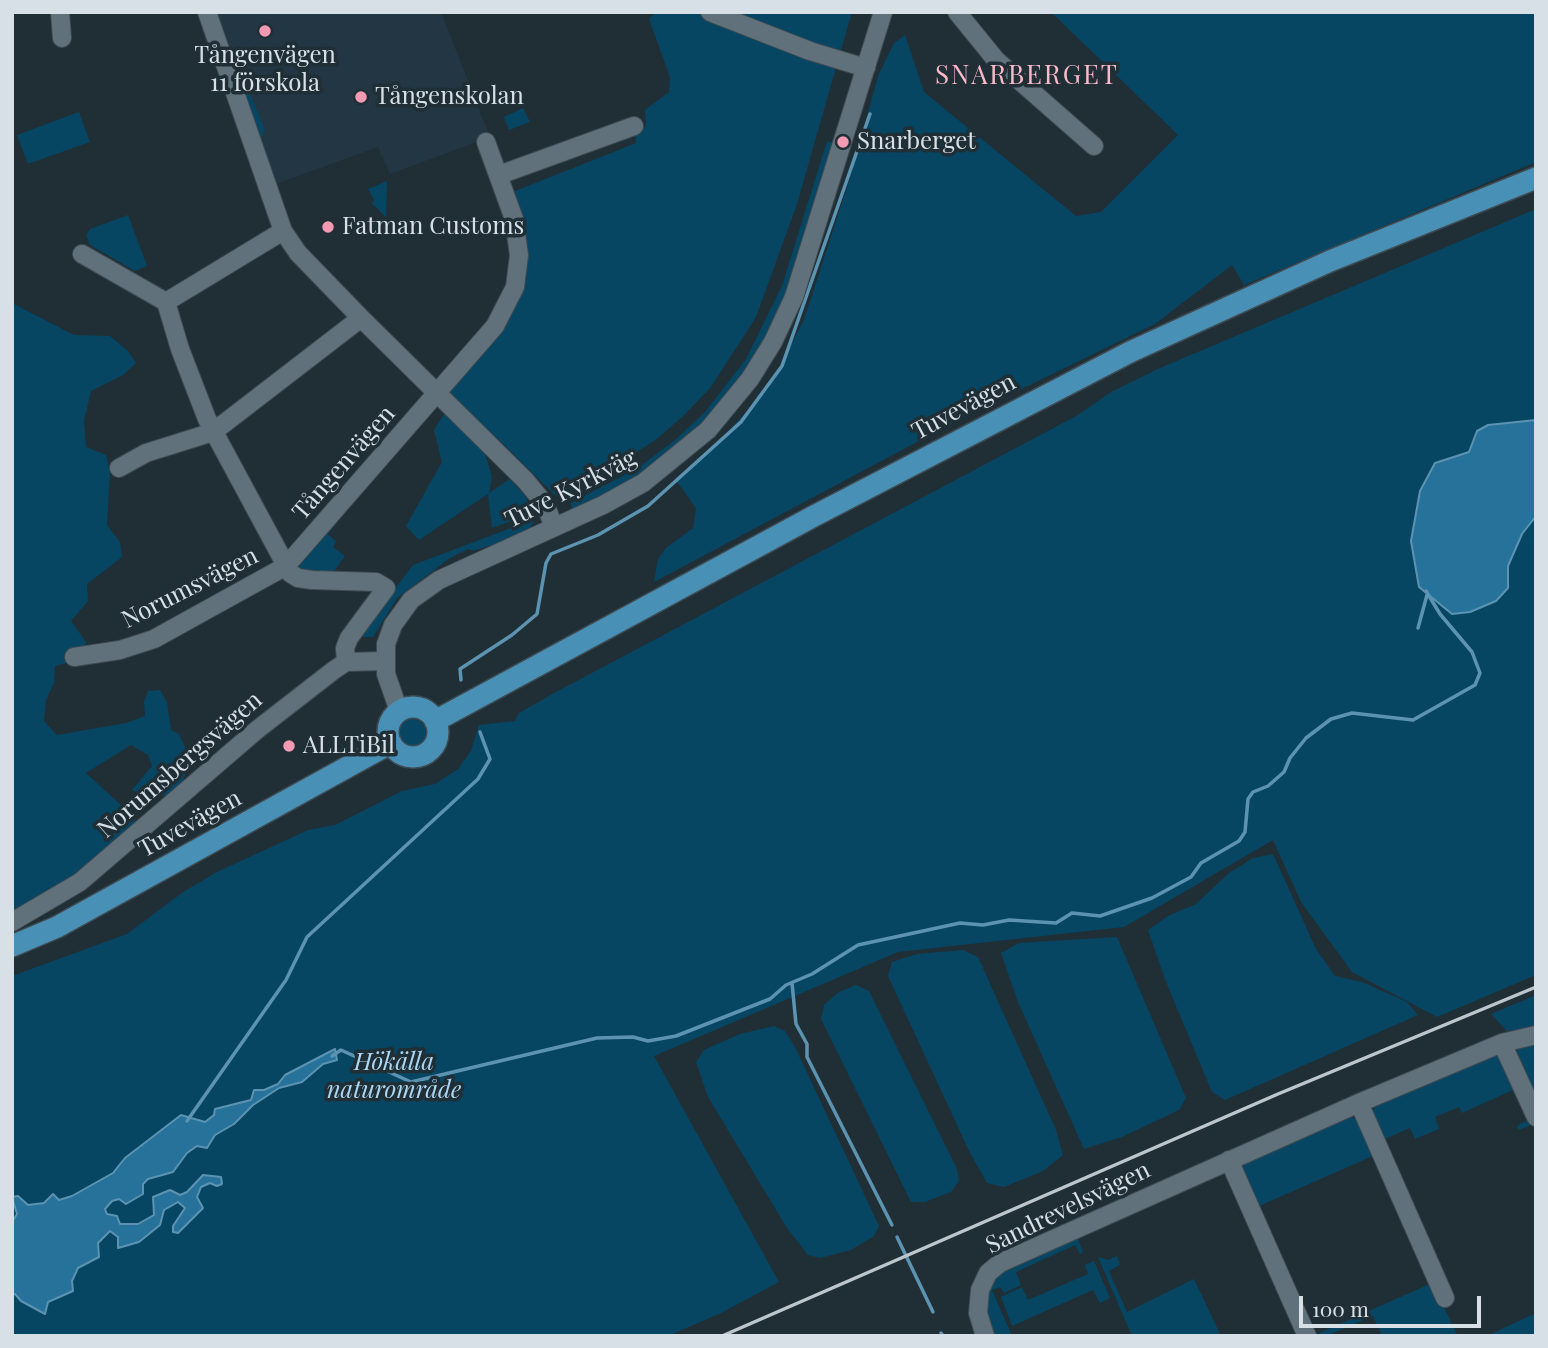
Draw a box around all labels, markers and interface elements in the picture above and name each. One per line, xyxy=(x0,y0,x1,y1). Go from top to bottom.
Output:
marker: Tångenvägen 11 förskola xyxy=(257,23,273,39)
place label: Tångenvägen 11 förskola xyxy=(194,42,336,98)
district label: SNARBERGET xyxy=(936,60,1118,92)
place label: Tångenskolan xyxy=(375,83,524,111)
marker: Tångenskolan xyxy=(353,89,369,105)
place label: Snarberget xyxy=(857,128,976,156)
marker: Snarberget xyxy=(835,134,851,150)
place label: Fatman Customs xyxy=(342,213,524,241)
marker: Fatman Customs xyxy=(320,219,336,235)
street label: Tuvevägen xyxy=(907,368,1021,446)
street label: Tångenvägen xyxy=(287,400,401,526)
street label: Tuve Kyrkväg xyxy=(500,443,642,535)
street label: Norumsvägen xyxy=(117,541,263,635)
street label: Norumsbergsvägen xyxy=(92,686,268,844)
place label: ALLTiBil xyxy=(303,732,395,760)
marker: ALLTiBil xyxy=(281,738,297,754)
street label: Tuvevägen xyxy=(134,784,246,864)
park label: Hökälla naturområde xyxy=(327,1049,461,1105)
street label: Sandrevelsvägen xyxy=(981,1156,1155,1260)
scale bar xyxy=(1303,1282,1485,1326)
text: 100 m xyxy=(1312,1294,1369,1322)

